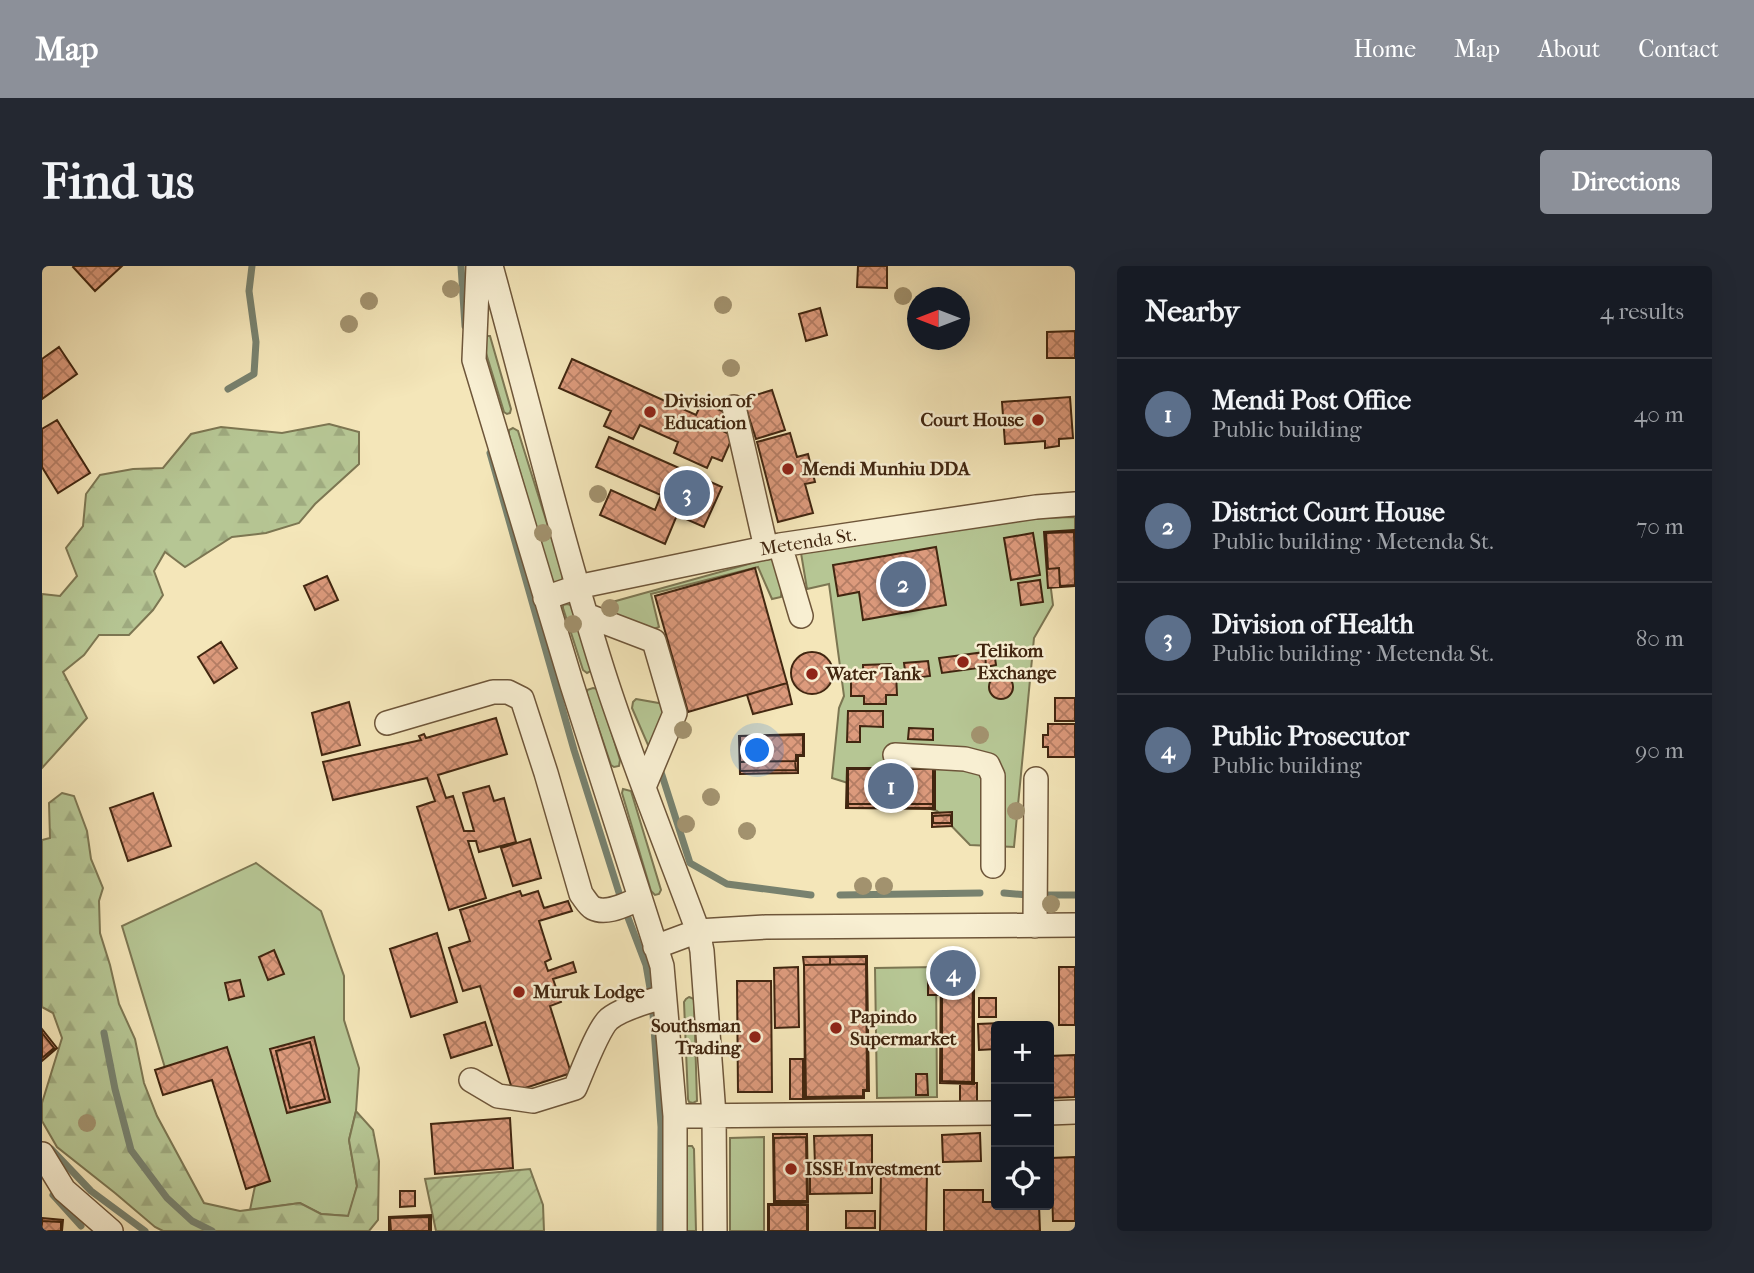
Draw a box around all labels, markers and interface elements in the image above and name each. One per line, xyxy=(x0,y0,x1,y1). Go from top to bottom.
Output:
text: Map xyxy=(35,30,98,69)
text: Home xyxy=(1354,35,1416,63)
text: Map xyxy=(1454,35,1500,63)
text: About xyxy=(1538,35,1600,63)
text: Contact xyxy=(1638,35,1719,63)
button: Directions xyxy=(1540,150,1712,214)
text: Find us xyxy=(42,153,194,211)
north arrow xyxy=(907,287,970,350)
text: Nearby xyxy=(1145,294,1240,329)
text: 4 results xyxy=(1600,298,1684,325)
text: Mendi Post Office xyxy=(1212,385,1411,416)
place label: Division of Education xyxy=(664,390,757,434)
text: 1 xyxy=(1164,401,1172,428)
text: 40 m xyxy=(1634,401,1684,428)
marker: Division of Education xyxy=(642,404,658,420)
place label: Court House xyxy=(921,409,1025,431)
marker: Court House xyxy=(1030,412,1046,428)
text: Public building xyxy=(1212,416,1362,443)
place label: Mendi Munhiu DDA xyxy=(801,458,971,480)
marker: Mendi Munhiu DDA xyxy=(780,461,796,477)
pin: 3 xyxy=(664,467,710,519)
text: District Court House xyxy=(1212,497,1445,528)
text: 2 xyxy=(1162,513,1174,540)
text: 70 m xyxy=(1636,513,1684,540)
street label: Metenda St. xyxy=(758,524,858,560)
text: Public building · Metenda St. xyxy=(1212,528,1494,555)
pin: 2 xyxy=(880,558,926,610)
text: Division of Health xyxy=(1212,609,1414,640)
text: 3 xyxy=(1163,625,1173,652)
text: 80 m xyxy=(1636,625,1684,652)
place label: Telikom Exchange xyxy=(976,640,1057,684)
text: Public building · Metenda St. xyxy=(1212,640,1494,667)
marker: Telikom Exchange xyxy=(955,654,971,670)
place label: Water Tank xyxy=(825,663,922,685)
marker: Water Tank xyxy=(804,666,820,682)
text: Public Prosecutor xyxy=(1212,721,1409,752)
your location xyxy=(740,733,774,767)
text: 4 xyxy=(1161,737,1175,764)
text: 90 m xyxy=(1635,737,1684,764)
text: Public building xyxy=(1212,752,1362,779)
pin: 1 xyxy=(868,760,914,812)
pin: 4 xyxy=(930,947,976,999)
place label: Muruk Lodge xyxy=(532,981,645,1003)
marker: Muruk Lodge xyxy=(511,984,527,1000)
place label: Papindo Supermarket xyxy=(850,1006,957,1050)
place label: Southsman Trading xyxy=(651,1015,742,1059)
marker: Papindo Supermarket xyxy=(828,1020,844,1036)
map controls xyxy=(991,1021,1054,1210)
button: + xyxy=(991,1021,1054,1084)
marker: Southsman Trading xyxy=(747,1029,763,1045)
button: − xyxy=(991,1084,1054,1147)
button: locate xyxy=(991,1147,1054,1210)
place label: ISSE Investment xyxy=(805,1158,941,1180)
marker: ISSE Investment xyxy=(783,1161,799,1177)

